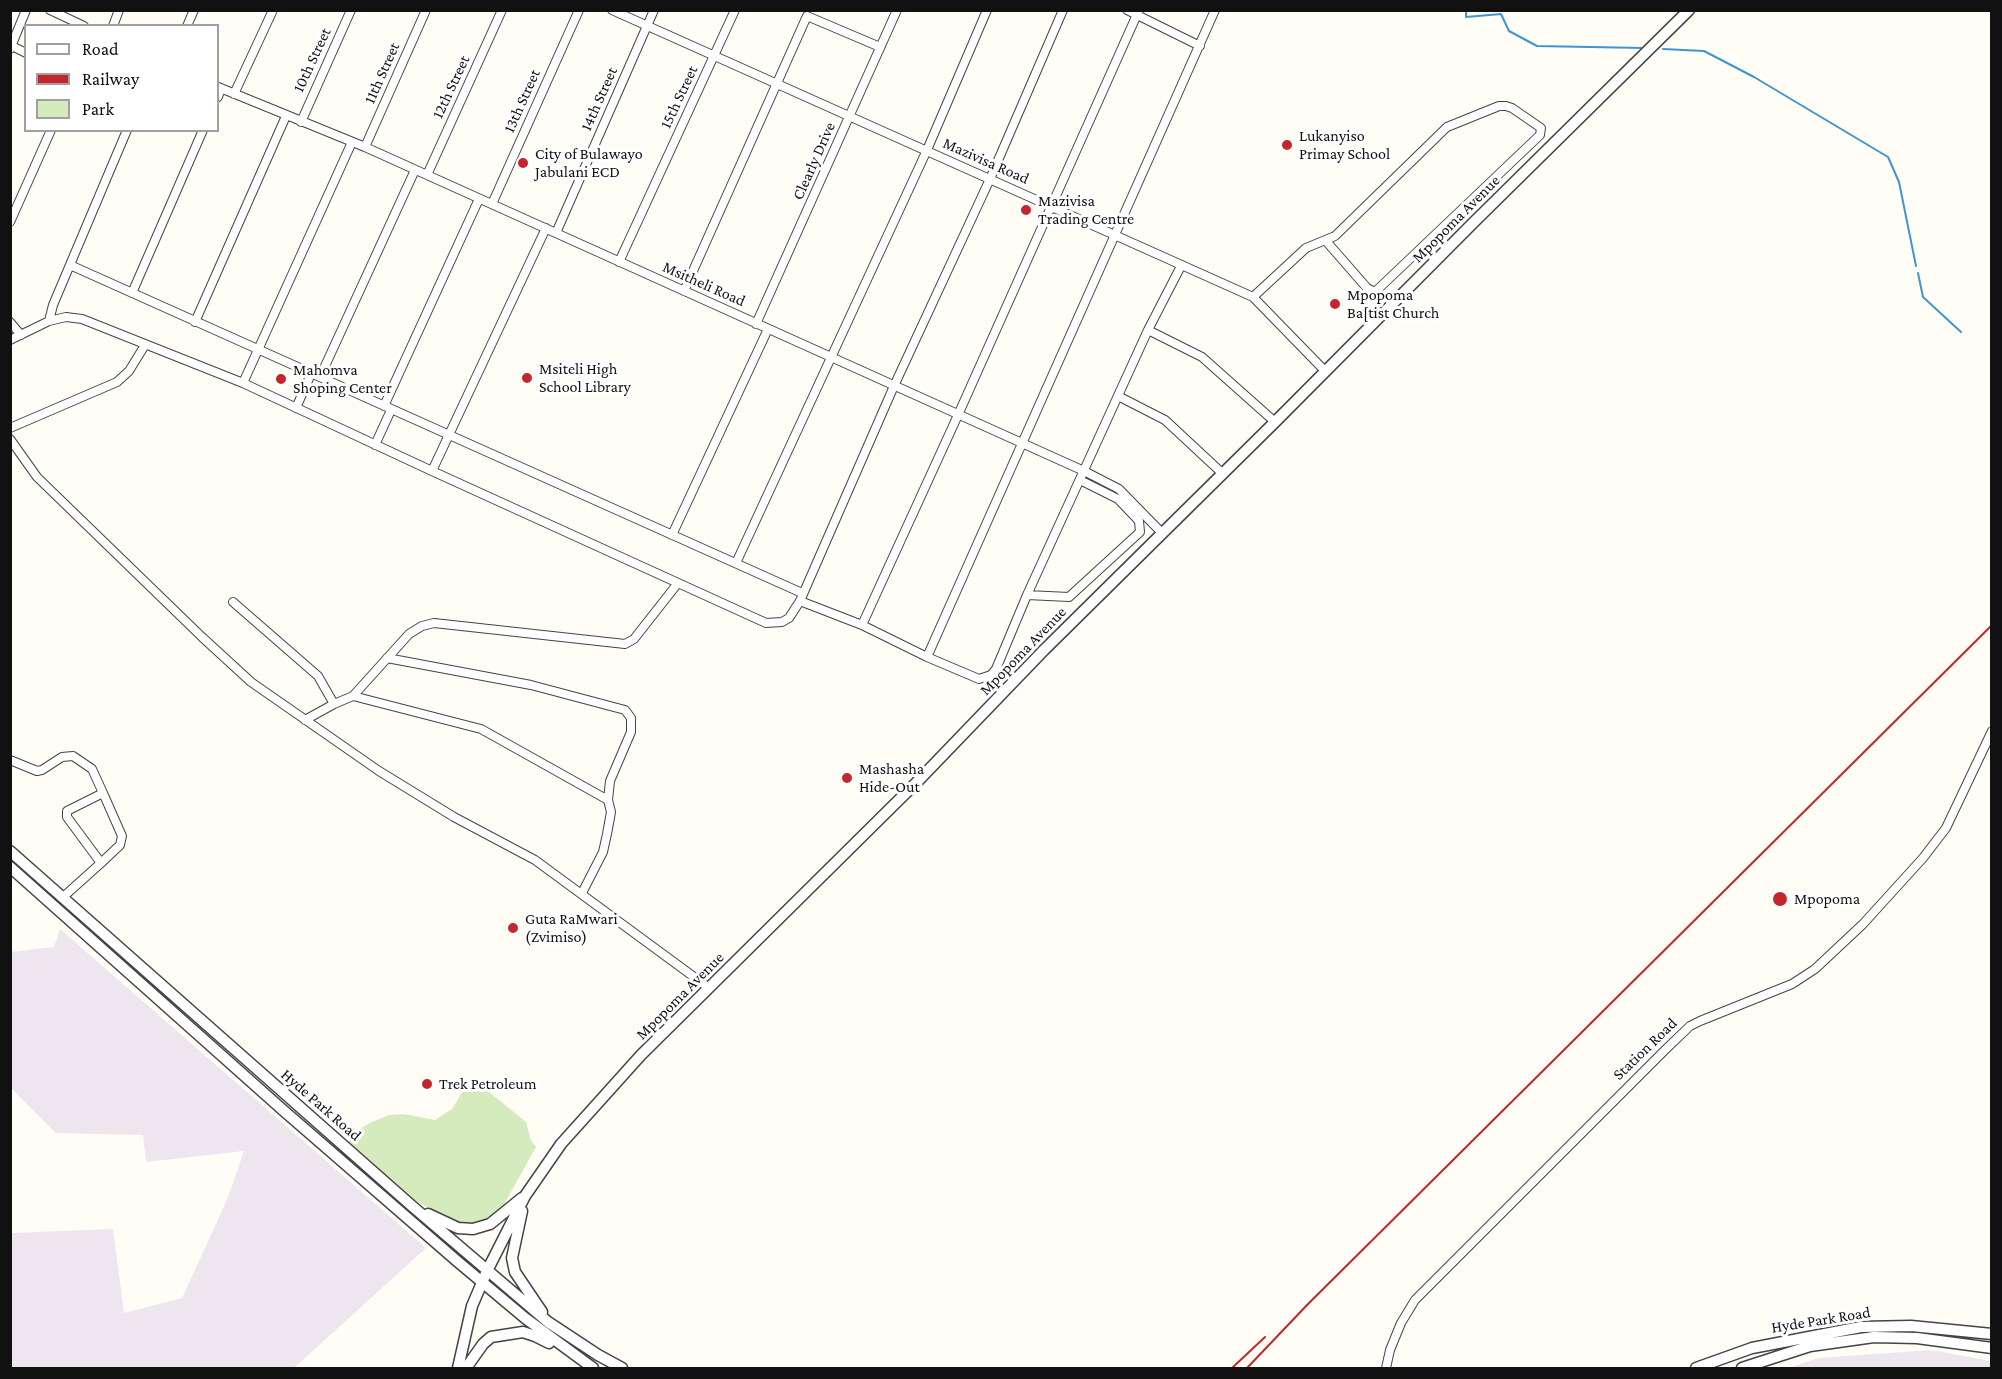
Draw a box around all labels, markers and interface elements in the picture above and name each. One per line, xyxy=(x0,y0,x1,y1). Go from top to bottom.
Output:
legend xyxy=(24,24,219,132)
street label: 10th Street xyxy=(289,25,335,95)
text: Road xyxy=(82,39,119,59)
street label: 11th Street xyxy=(360,39,404,107)
street label: 12th Street xyxy=(428,52,474,122)
street label: 15th Street xyxy=(656,63,702,131)
street label: 14th Street xyxy=(576,64,622,134)
street label: 13th Street xyxy=(500,66,544,136)
text: Railway xyxy=(82,69,139,89)
text: Park xyxy=(82,99,114,119)
street label: Clearly Drive xyxy=(788,119,840,203)
place label: Lukanyiso Primay School xyxy=(1299,126,1390,164)
street label: Mazivisa Road xyxy=(940,133,1032,189)
marker: Lukanyiso Primay School xyxy=(1280,138,1294,152)
place label: City of Bulawayo Jabulani ECD xyxy=(535,144,643,182)
marker: City of Bulawayo Jabulani ECD xyxy=(516,156,530,170)
street label: Mpopoma Avenue xyxy=(1408,171,1504,267)
place label: Mazivisa Trading Centre xyxy=(1038,191,1134,229)
marker: Mazivisa Trading Centre xyxy=(1019,203,1033,217)
street label: Msitheli Road xyxy=(660,257,748,311)
place label: Mpopoma Ba[tist Church xyxy=(1347,285,1439,323)
marker: Mpopoma Ba[tist Church xyxy=(1328,297,1342,311)
place label: Msiteli High School Library xyxy=(539,359,631,397)
place label: Mahomva Shoping Center xyxy=(293,360,392,398)
marker: Msiteli High School Library xyxy=(520,371,534,385)
marker: Mahomva Shoping Center xyxy=(274,372,288,386)
street label: Mpopoma Avenue xyxy=(976,602,1070,700)
place label: Mashasha Hide-Out xyxy=(859,759,924,797)
marker: Mashasha Hide-Out xyxy=(840,771,854,785)
place label: Mpopoma xyxy=(1794,889,1860,909)
marker: Mpopoma xyxy=(1771,890,1789,908)
place label: Guta RaMwari (Zvimiso) xyxy=(525,909,618,947)
marker: Guta RaMwari (Zvimiso) xyxy=(506,921,520,935)
street label: Mpopoma Avenue xyxy=(632,948,728,1044)
street label: Station Road xyxy=(1609,1014,1681,1084)
street label: Hyde Park Road xyxy=(277,1065,365,1145)
place label: Trek Petroleum xyxy=(439,1074,537,1094)
marker: Trek Petroleum xyxy=(420,1077,434,1091)
street label: Hyde Park Road xyxy=(1770,1303,1872,1337)

